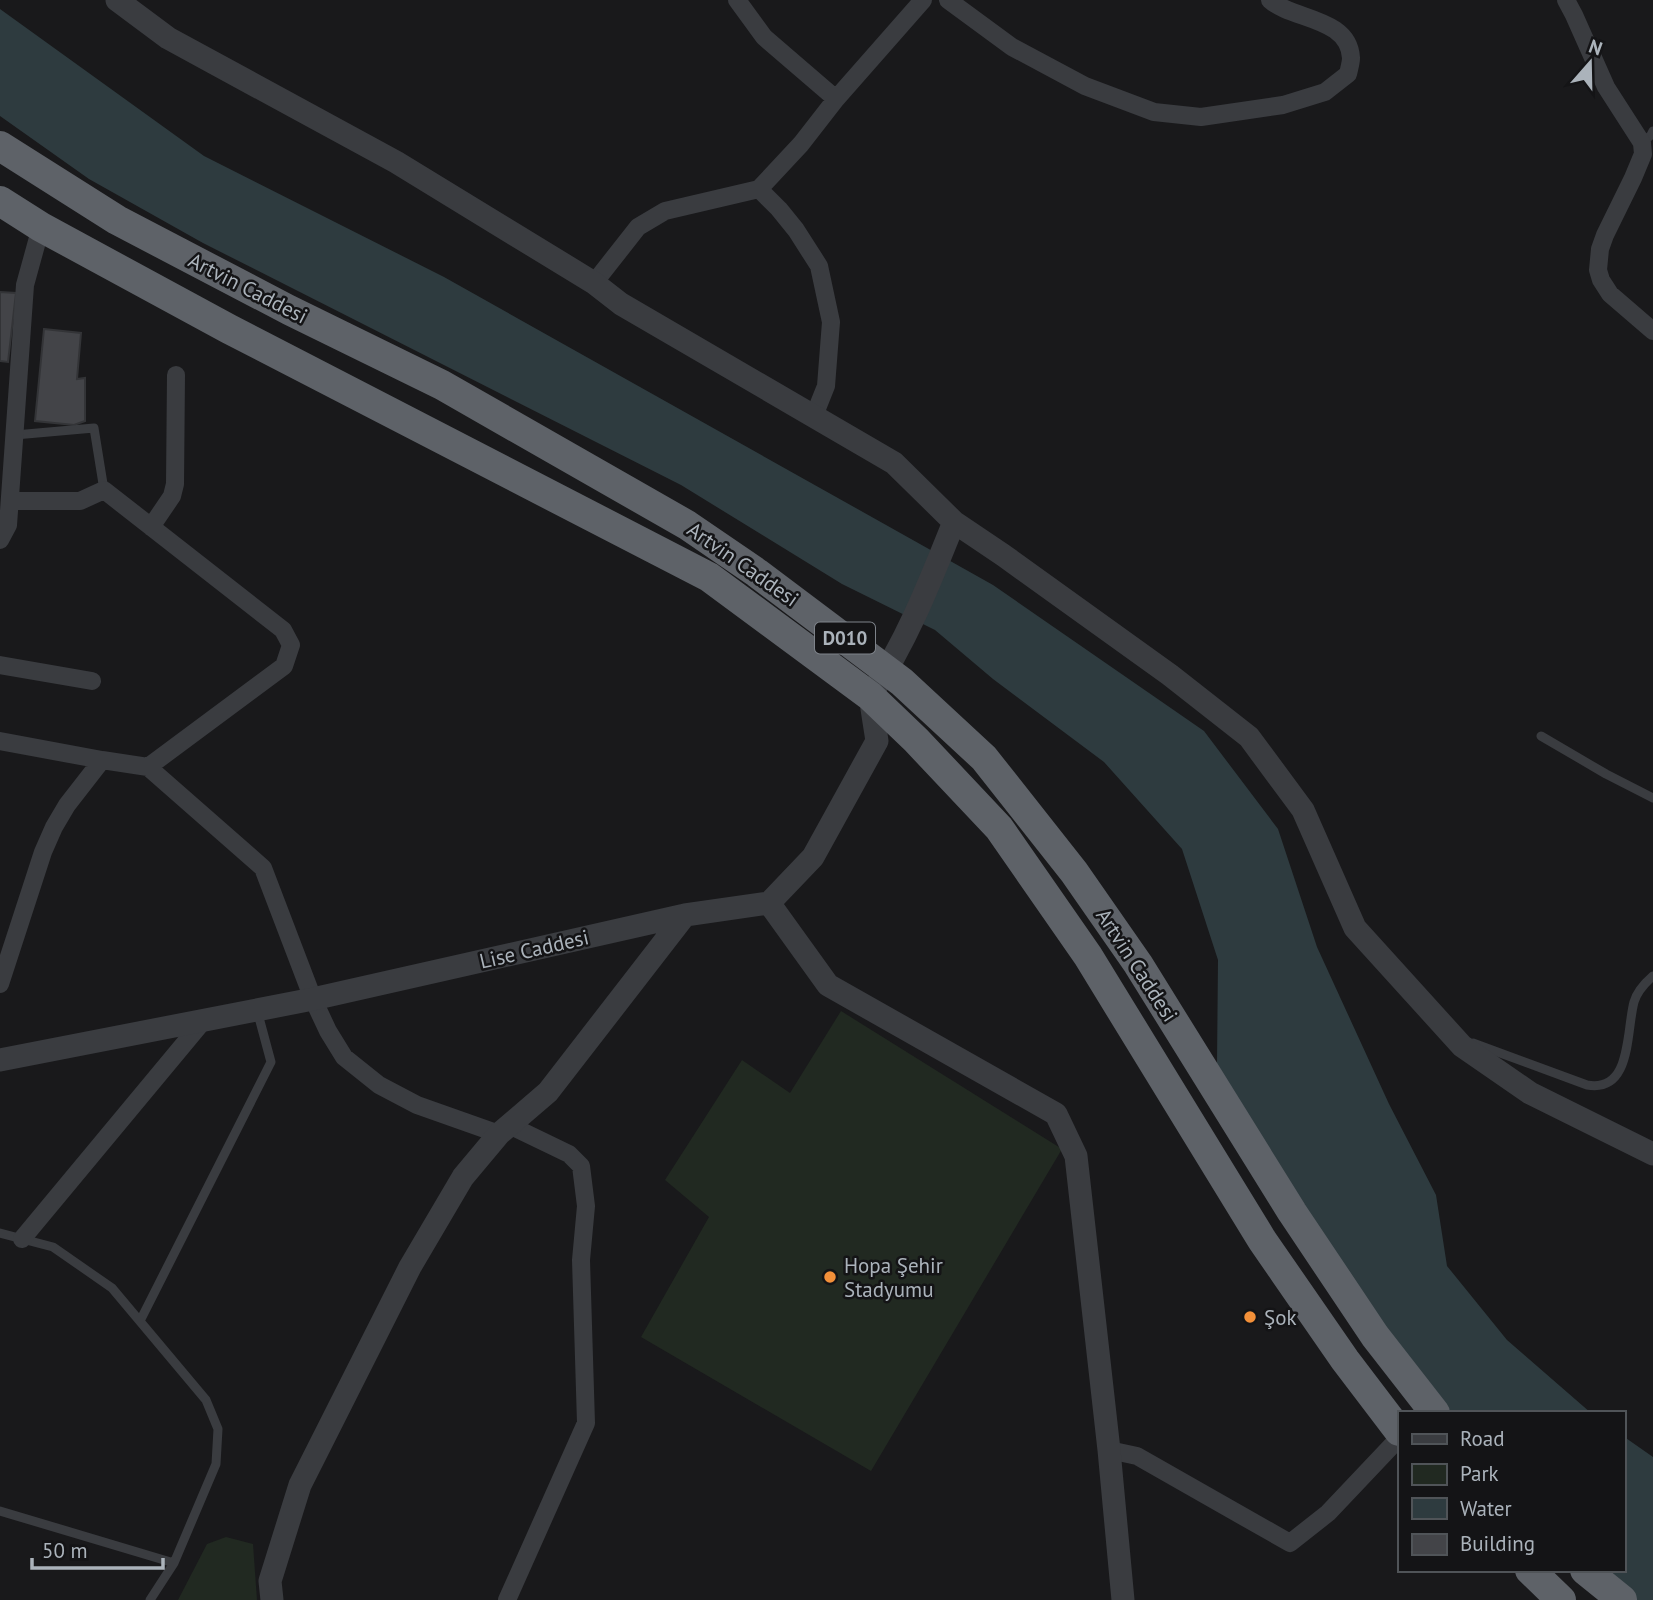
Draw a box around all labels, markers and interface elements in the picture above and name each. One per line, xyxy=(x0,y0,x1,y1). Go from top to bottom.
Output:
north arrow xyxy=(1555,28,1625,98)
text: N xyxy=(1586,34,1606,60)
street label: Artvin Caddesi xyxy=(184,247,312,329)
street label: Artvin Caddesi xyxy=(682,516,804,612)
road number: D010 xyxy=(815,622,875,653)
street label: Artvin Caddesi xyxy=(1090,903,1184,1027)
street label: Lise Caddesi xyxy=(477,923,591,975)
place label: Hopa Şehir Stadyumu xyxy=(844,1252,943,1303)
marker: Hopa Şehir Stadyumu xyxy=(822,1269,838,1285)
place label: Şok xyxy=(1264,1304,1296,1331)
marker: Şok xyxy=(1242,1309,1258,1325)
legend xyxy=(1398,1411,1625,1572)
text: Road xyxy=(1460,1425,1504,1452)
text: Park xyxy=(1460,1460,1499,1487)
text: Water xyxy=(1460,1495,1512,1522)
scale bar xyxy=(32,1526,163,1570)
text: Building xyxy=(1460,1530,1535,1557)
text: 50 m xyxy=(42,1537,88,1564)

